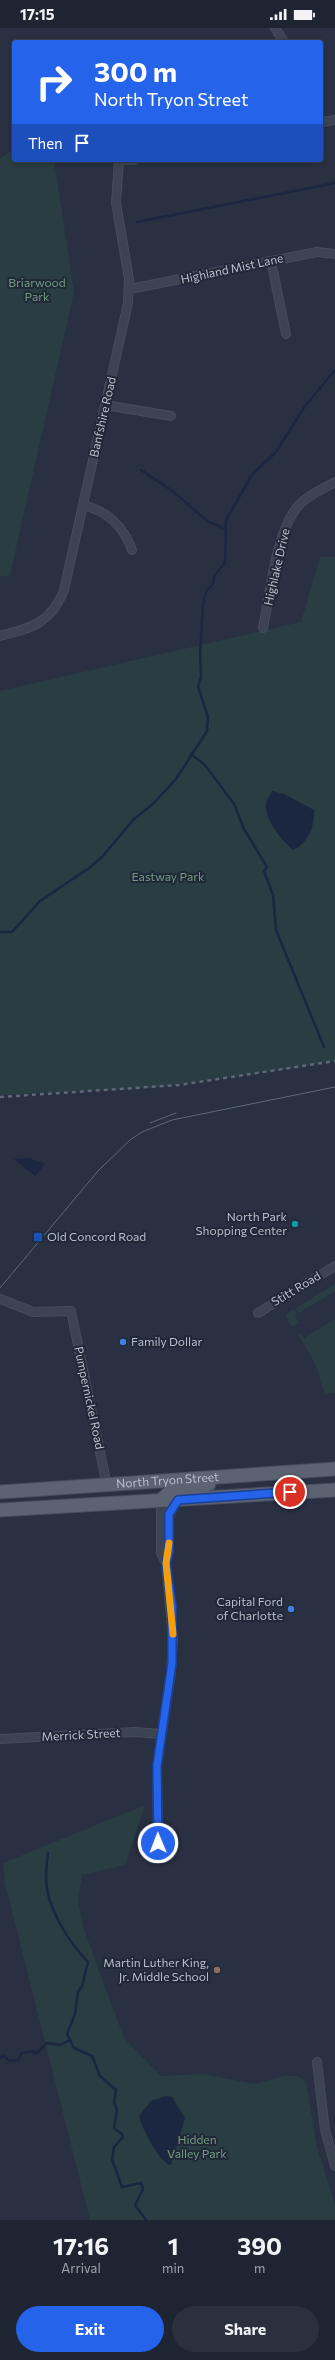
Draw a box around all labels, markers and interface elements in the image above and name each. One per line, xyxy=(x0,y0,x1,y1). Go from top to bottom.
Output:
text: 17:15 xyxy=(20,5,55,23)
text: 300 m xyxy=(94,54,177,88)
icon: right xyxy=(28,56,80,108)
text: North Tryon Street xyxy=(94,88,248,110)
icon: arrive xyxy=(71,132,93,154)
text: Then xyxy=(28,134,63,152)
street label: Highland Mist Lane xyxy=(179,250,284,286)
park label: Briarwood Park xyxy=(8,275,66,303)
street label: Banfshire Road xyxy=(86,375,118,458)
street label: Highlake Drive xyxy=(260,527,292,607)
park label: Eastway Park xyxy=(132,869,205,883)
place label: North Park Shopping Center xyxy=(196,1209,287,1237)
marker: North Park Shopping Center xyxy=(290,1219,300,1229)
place label: Old Concord Road xyxy=(47,1229,146,1243)
marker: Old Concord Road xyxy=(32,1231,44,1243)
street label: Stitt Road xyxy=(268,1268,323,1308)
place label: Family Dollar xyxy=(131,1334,202,1348)
marker: Family Dollar xyxy=(118,1337,128,1347)
street label: Pumpernickel Road xyxy=(72,1345,108,1451)
street label: North Tryon Street xyxy=(116,1469,219,1490)
pin xyxy=(273,1475,307,1509)
icon: arrive xyxy=(279,1481,301,1503)
place label: Capital Ford of Charlotte xyxy=(216,1594,283,1622)
marker: Capital Ford of Charlotte xyxy=(286,1604,296,1614)
street label: Merrick Street xyxy=(41,1725,121,1743)
position arrow xyxy=(137,1822,179,1864)
place label: Martin Luther King, Jr. Middle School xyxy=(103,1955,209,1984)
marker: Martin Luther King, Jr. Middle School xyxy=(212,1965,222,1975)
park label: Hidden Valley Park xyxy=(167,2132,227,2160)
text: 17:16 xyxy=(53,2231,109,2260)
text: 1 xyxy=(168,2231,179,2260)
text: 390 xyxy=(237,2231,282,2260)
text: Arrival xyxy=(61,2260,101,2276)
text: min xyxy=(162,2260,184,2276)
text: m xyxy=(254,2260,265,2276)
button: Exit xyxy=(16,2306,164,2352)
button: Share xyxy=(172,2306,319,2352)

